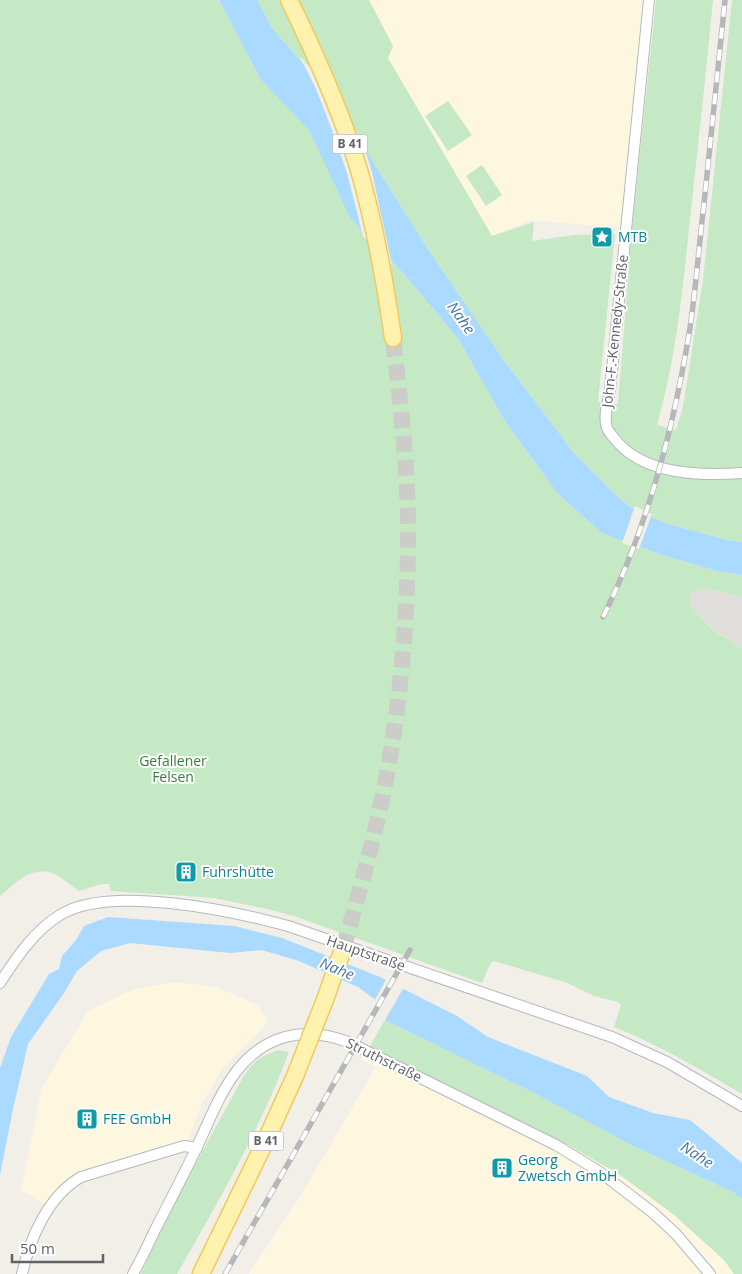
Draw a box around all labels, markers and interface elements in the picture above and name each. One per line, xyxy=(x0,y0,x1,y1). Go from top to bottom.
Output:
road number: B 41 xyxy=(332,134,368,154)
place icon: MTB xyxy=(590,225,614,249)
place label: MTB xyxy=(618,227,647,246)
street label: John-F.-Kennedy-Straße xyxy=(597,253,632,410)
water label: Nahe xyxy=(444,297,480,338)
park label: Gefallener Felsen xyxy=(139,751,207,786)
building icon: Fuhrshütte xyxy=(174,860,198,884)
place label: Fuhrshütte xyxy=(202,862,274,881)
street label: Hauptstraße xyxy=(324,930,408,975)
water label: Nahe xyxy=(317,952,358,984)
street label: Struthstraße xyxy=(343,1033,425,1086)
building icon: FEE GmbH xyxy=(75,1107,99,1131)
place label: FEE GmbH xyxy=(103,1109,171,1128)
road number: B 41 xyxy=(248,1132,284,1150)
water label: Nahe xyxy=(677,1136,718,1172)
place label: Georg Zwetsch GmbH xyxy=(518,1150,617,1185)
building icon: Georg Zwetsch GmbH xyxy=(490,1156,514,1180)
scale bar xyxy=(12,1232,104,1264)
text: 50 m xyxy=(20,1238,55,1258)

